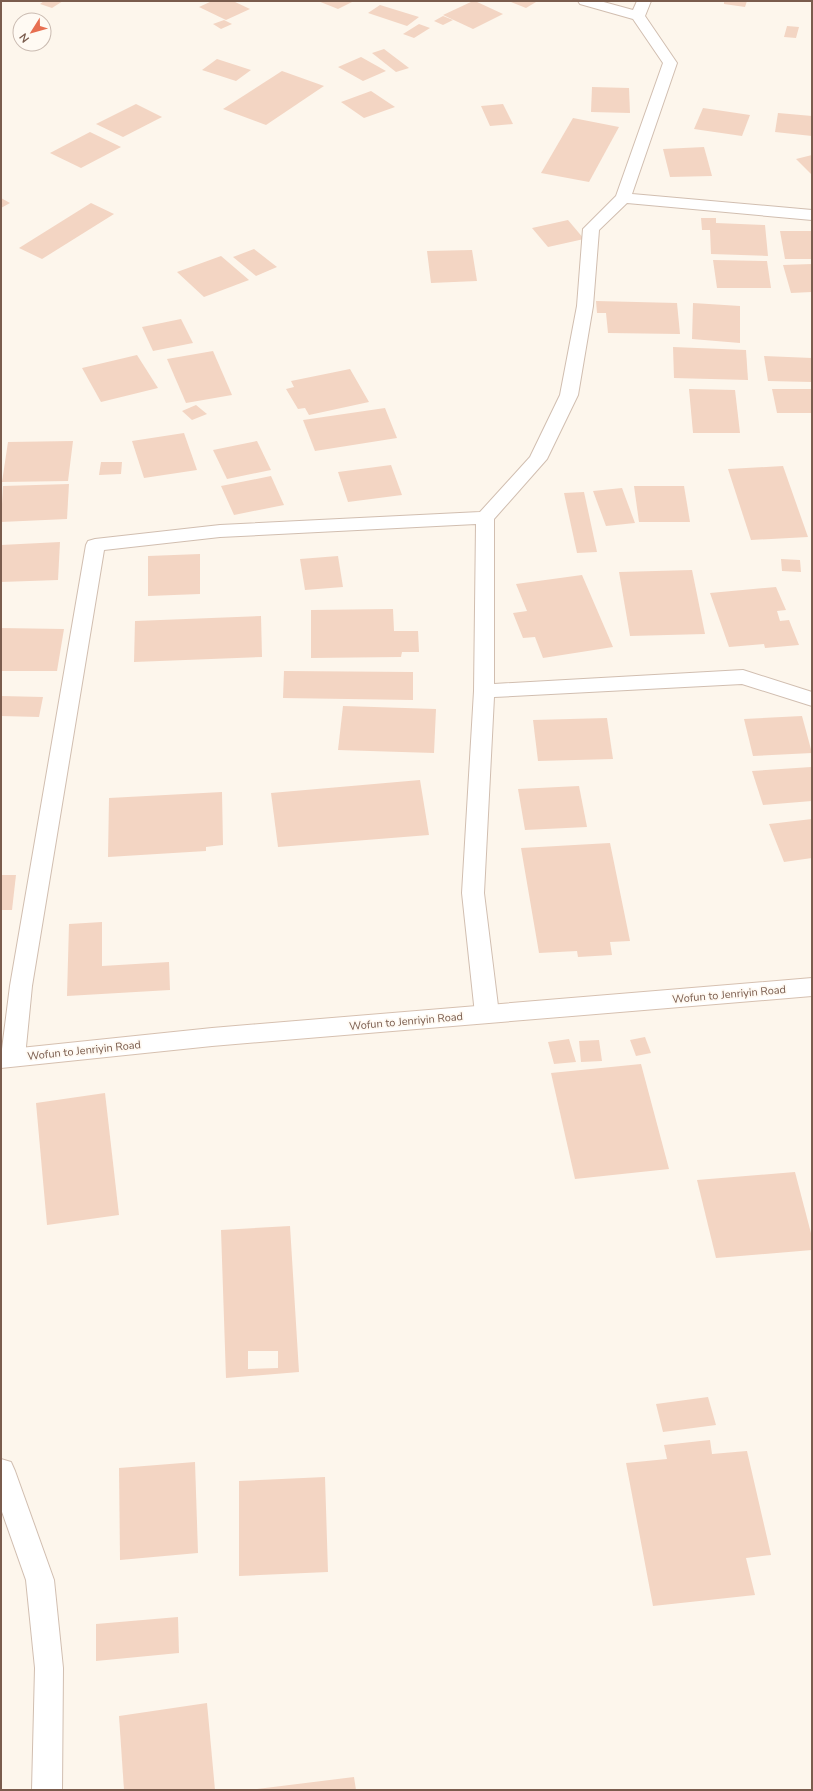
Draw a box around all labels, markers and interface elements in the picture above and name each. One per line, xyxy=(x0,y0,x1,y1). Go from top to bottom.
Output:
north arrow xyxy=(12,12,52,52)
text: N xyxy=(16,30,33,46)
street label: Wofun to Jenriyin Road xyxy=(672,982,787,1007)
street label: Wofun to Jenriyin Road xyxy=(349,1009,464,1034)
street label: Wofun to Jenriyin Road xyxy=(26,1037,142,1064)

